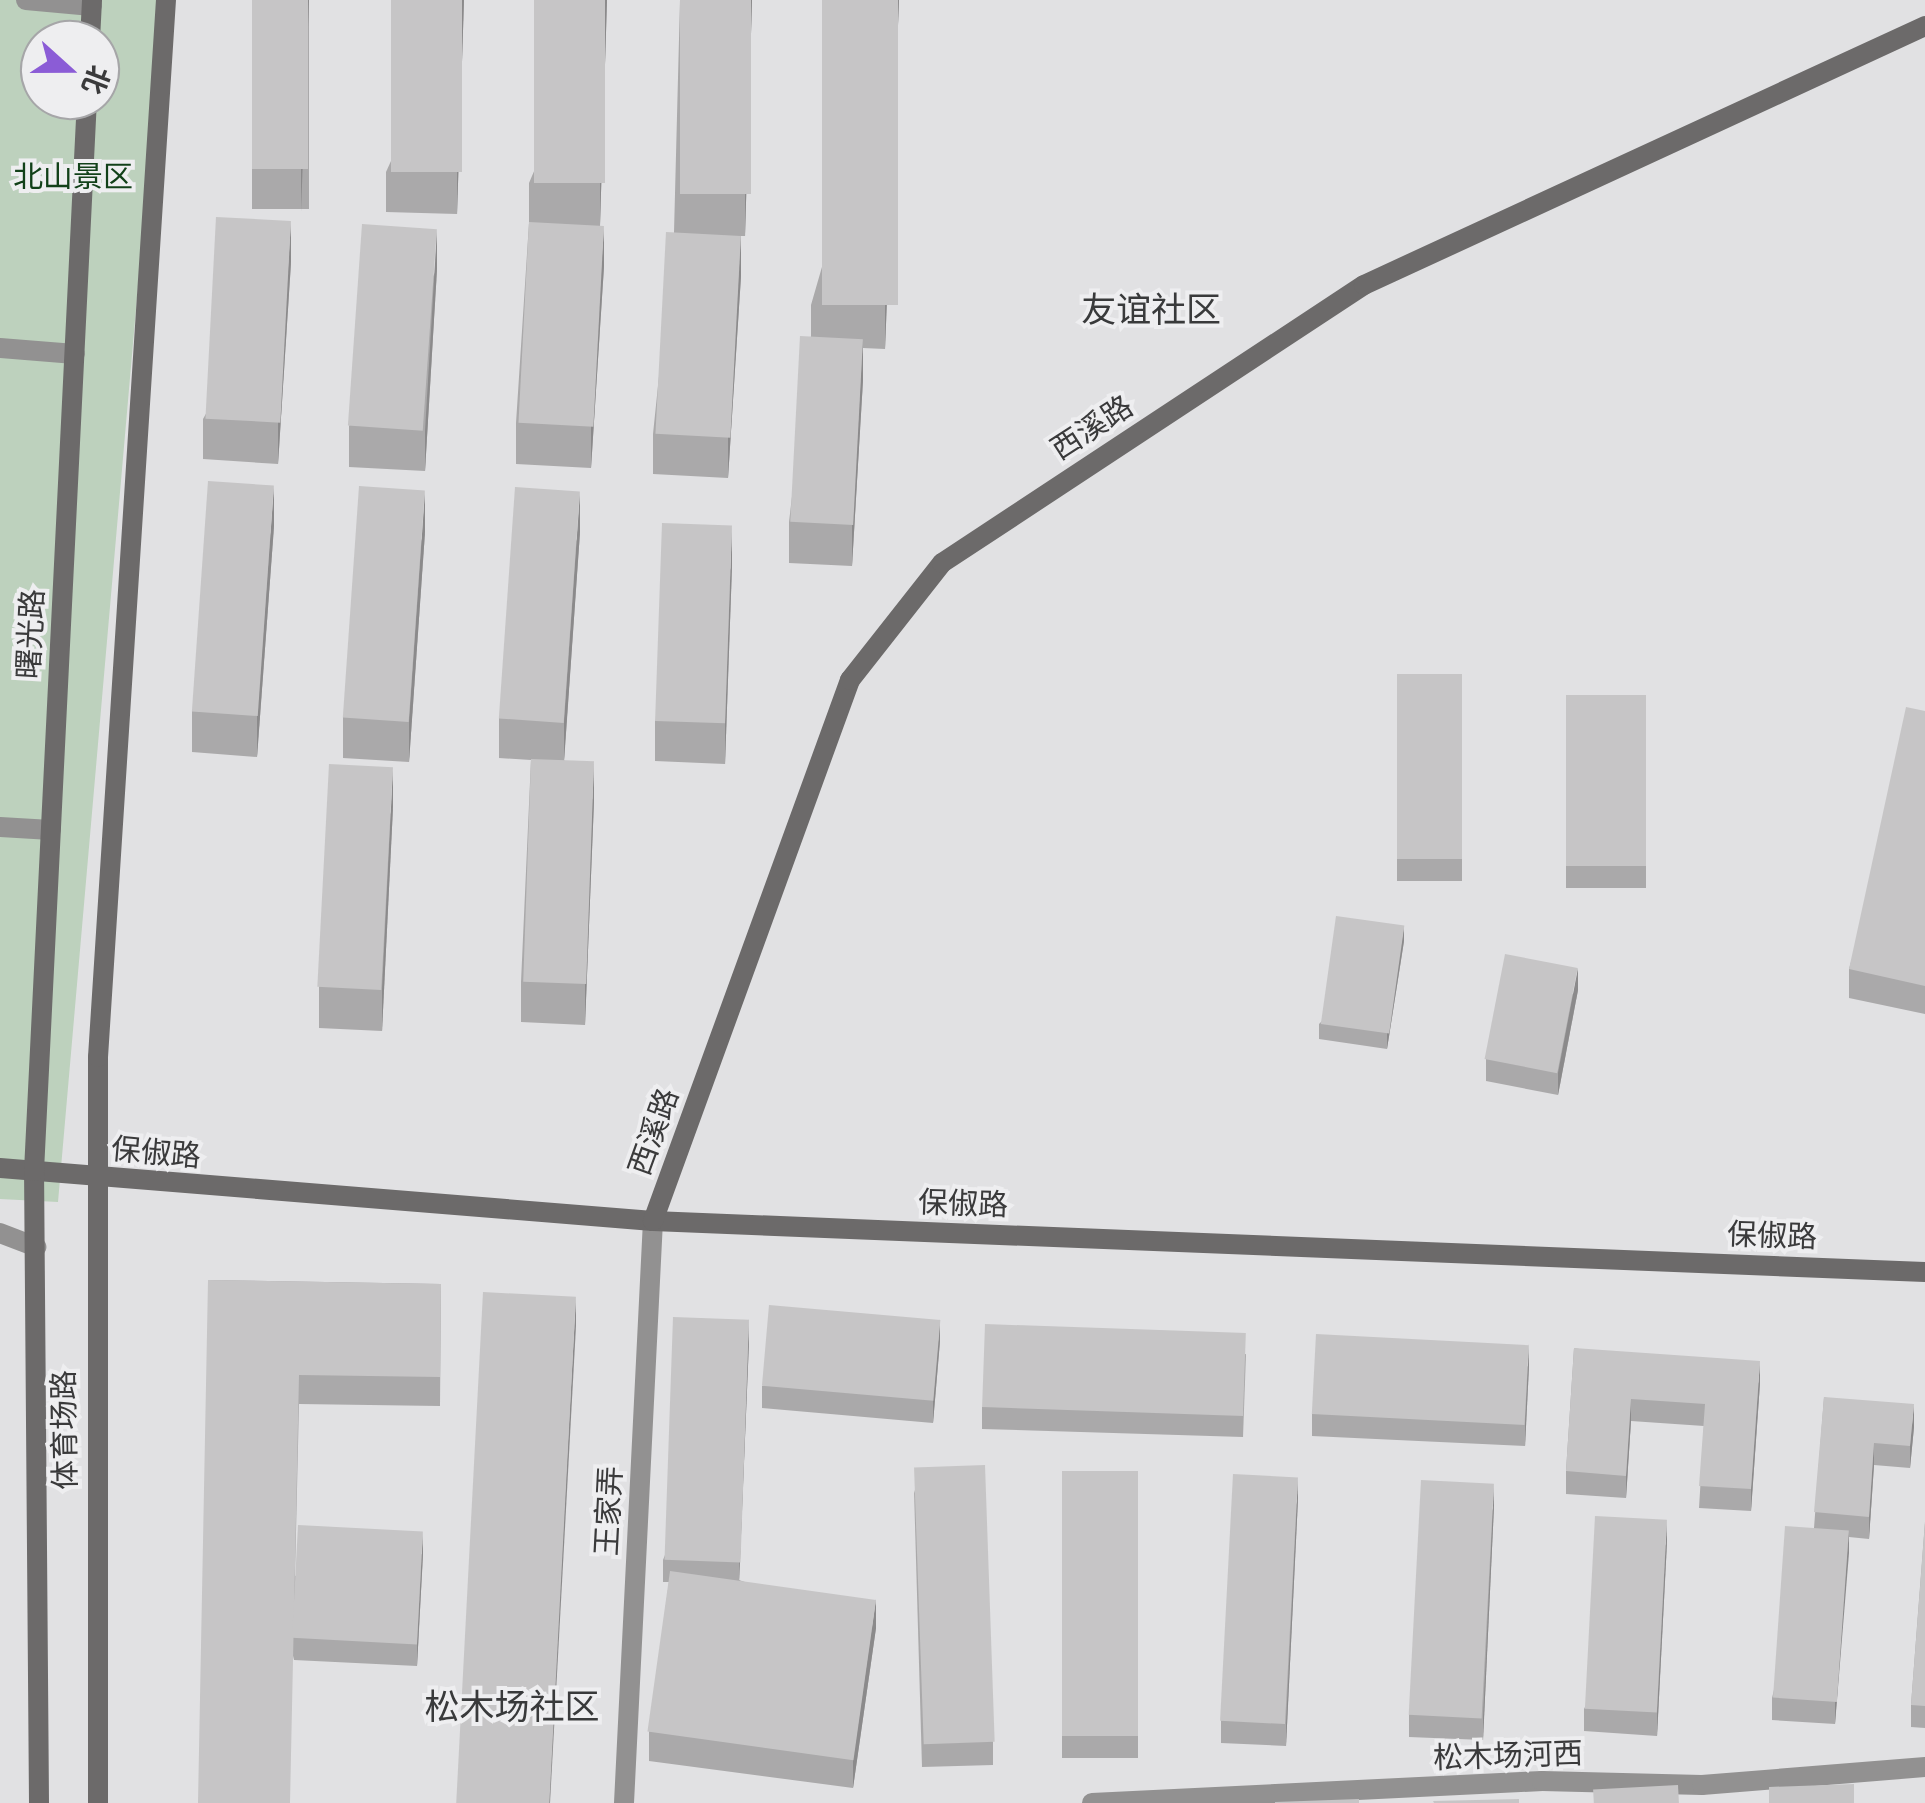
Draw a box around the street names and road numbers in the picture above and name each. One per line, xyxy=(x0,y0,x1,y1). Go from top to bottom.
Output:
street label: 西溪路 xyxy=(1044,388,1140,468)
street label: 曙光路 xyxy=(11,588,51,680)
street label: 西溪路 xyxy=(622,1084,686,1180)
street label: 保俶路 xyxy=(110,1131,202,1175)
street label: 保俶路 xyxy=(917,1184,1009,1224)
street label: 保俶路 xyxy=(1726,1216,1818,1256)
street label: 体育场路 xyxy=(46,1370,84,1490)
street label: 王家弄 xyxy=(589,1465,629,1557)
street label: 松木场河西 xyxy=(1432,1735,1584,1777)

